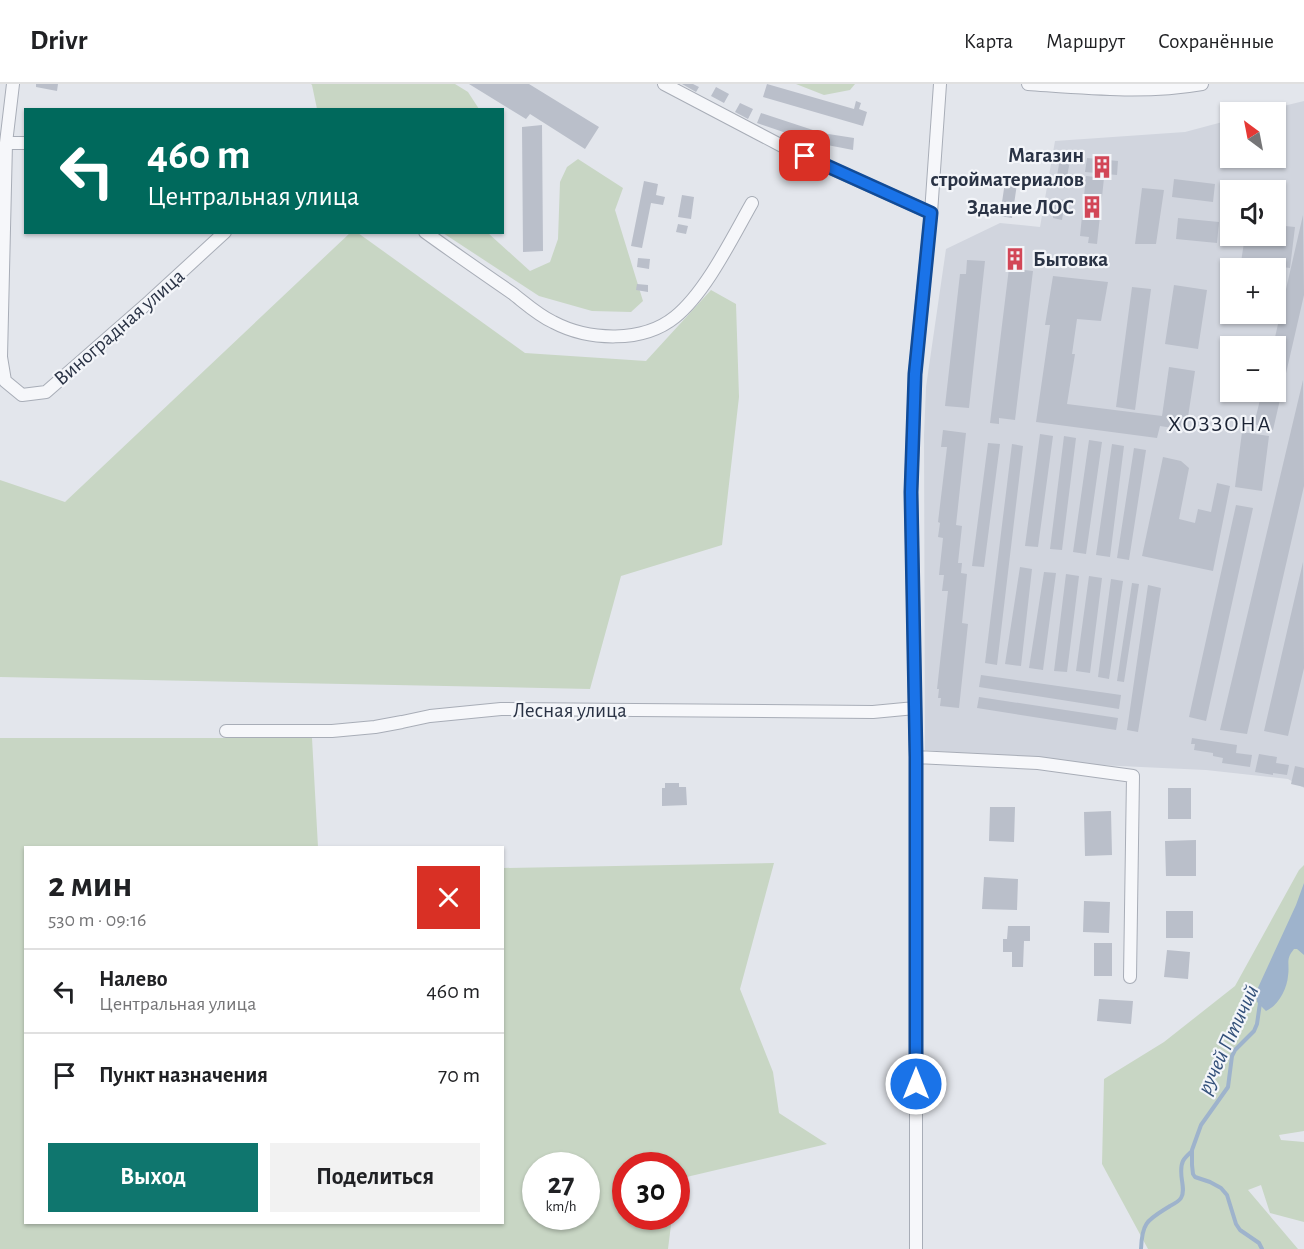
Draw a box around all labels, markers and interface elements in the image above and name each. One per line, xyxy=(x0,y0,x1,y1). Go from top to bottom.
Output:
text: Drivr xyxy=(30,27,87,55)
text: Карта xyxy=(964,31,1013,52)
text: Маршрут xyxy=(1046,31,1125,52)
text: Сохранённые xyxy=(1158,31,1274,52)
north arrow xyxy=(1220,102,1286,168)
map controls xyxy=(1220,102,1286,402)
pin xyxy=(779,130,830,181)
icon: left xyxy=(48,132,126,210)
text: 460 m xyxy=(147,134,251,176)
icon: arrive xyxy=(788,139,821,172)
place label: Магазин стройматериалов xyxy=(931,145,1084,190)
building icon: Магазин стройматериалов xyxy=(1089,154,1115,180)
button: sound xyxy=(1220,180,1286,246)
text: Центральная улица xyxy=(147,183,359,210)
building icon: Здание ЛОС xyxy=(1079,194,1105,220)
place label: Здание ЛОС xyxy=(967,197,1074,218)
building icon: Бытовка xyxy=(1002,246,1028,272)
place label: Бытовка xyxy=(1033,249,1108,270)
button: + xyxy=(1220,258,1286,324)
street label: Виноградная улица xyxy=(50,265,189,390)
button: − xyxy=(1220,336,1286,402)
district label: ХОЗЗОНА xyxy=(1168,413,1272,435)
street label: Лесная улица xyxy=(513,700,627,721)
button: close xyxy=(417,866,480,929)
text: 2 мин xyxy=(48,867,132,903)
text: 530 m · 09:16 xyxy=(48,910,146,930)
text: Налево xyxy=(99,968,168,990)
icon: left xyxy=(48,975,81,1008)
text: 460 m xyxy=(426,980,480,1002)
water label: ручей Птичий xyxy=(1193,982,1264,1098)
text: Центральная улица xyxy=(99,994,256,1014)
position arrow xyxy=(884,1052,948,1116)
icon: arrive xyxy=(48,1059,81,1092)
text: Пункт назначения xyxy=(99,1064,268,1086)
text: 70 m xyxy=(438,1064,480,1086)
button: Выход xyxy=(48,1143,258,1212)
button: Поделиться xyxy=(270,1143,480,1212)
speed limit sign: 30 xyxy=(612,1152,690,1230)
text: 27 xyxy=(547,1169,575,1199)
text: km/h xyxy=(546,1199,576,1214)

